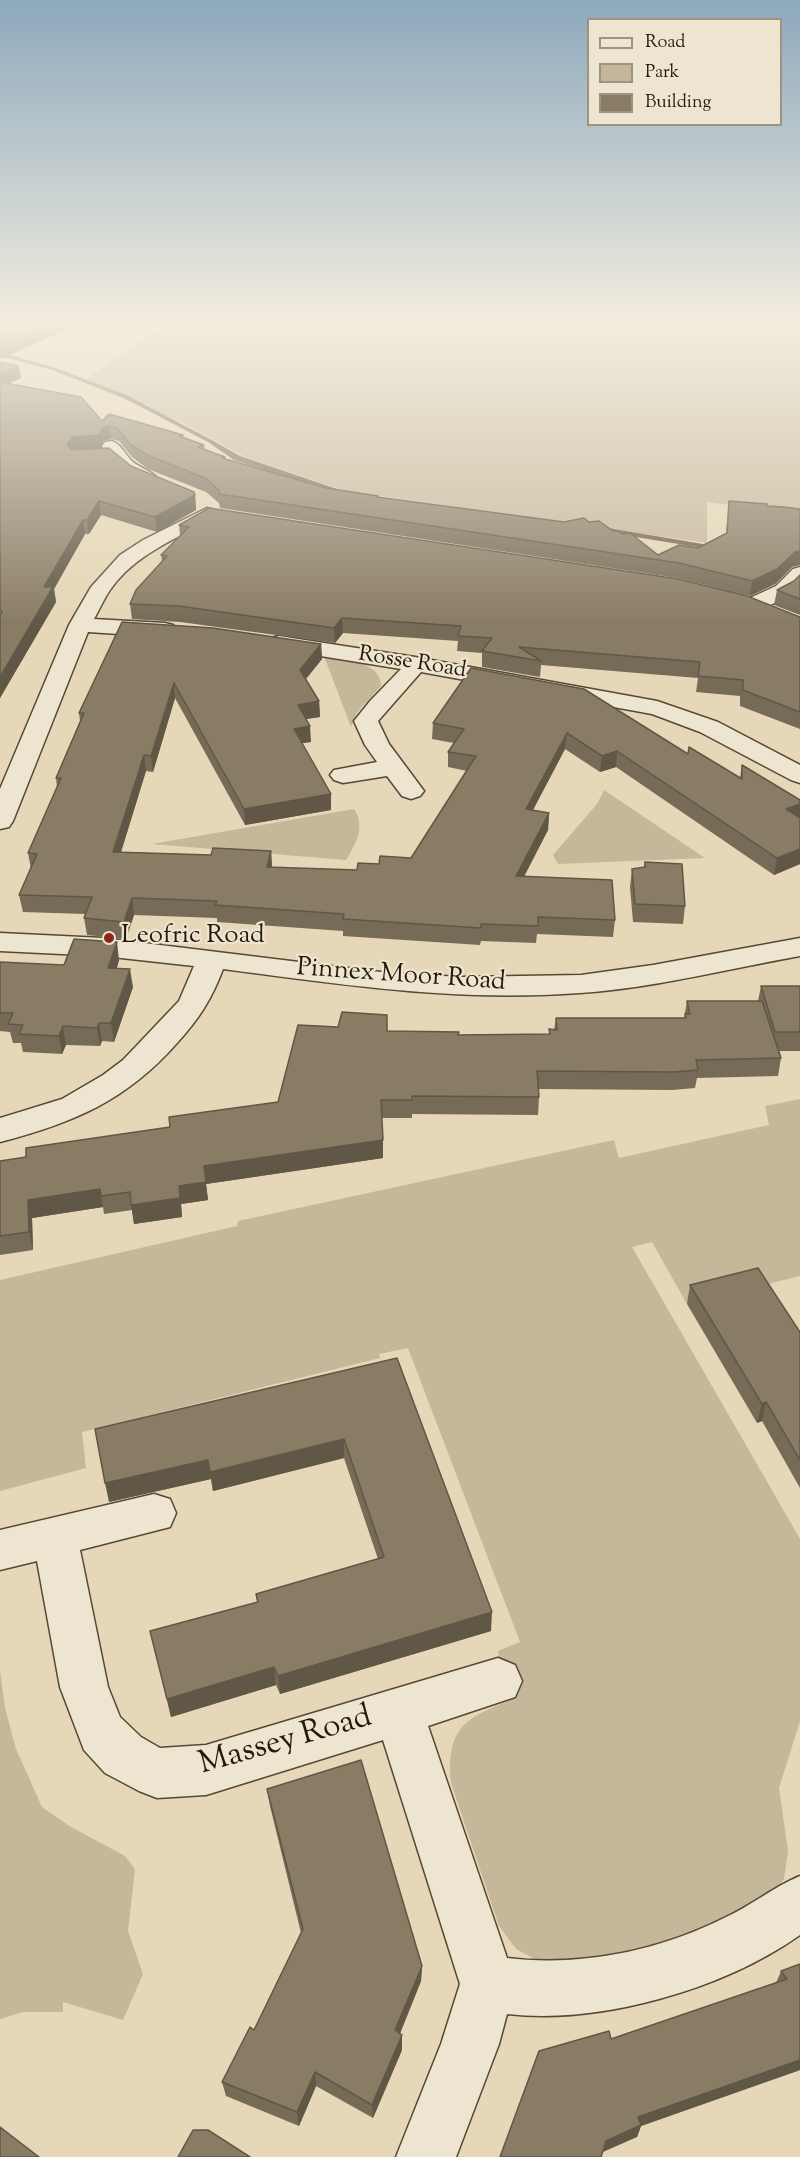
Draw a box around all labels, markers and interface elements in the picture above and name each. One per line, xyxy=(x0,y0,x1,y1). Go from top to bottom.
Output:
legend xyxy=(587,18,782,126)
text: Road xyxy=(645,30,685,56)
text: Park xyxy=(645,60,679,86)
text: Building xyxy=(645,90,711,116)
street label: Rosse Road xyxy=(356,642,468,686)
place label: Leofric Road xyxy=(121,922,265,954)
marker: Leofric Road xyxy=(102,931,116,945)
street label: Pinnex Moor Road xyxy=(295,954,507,1000)
street label: Massey Road xyxy=(195,1700,377,1786)

